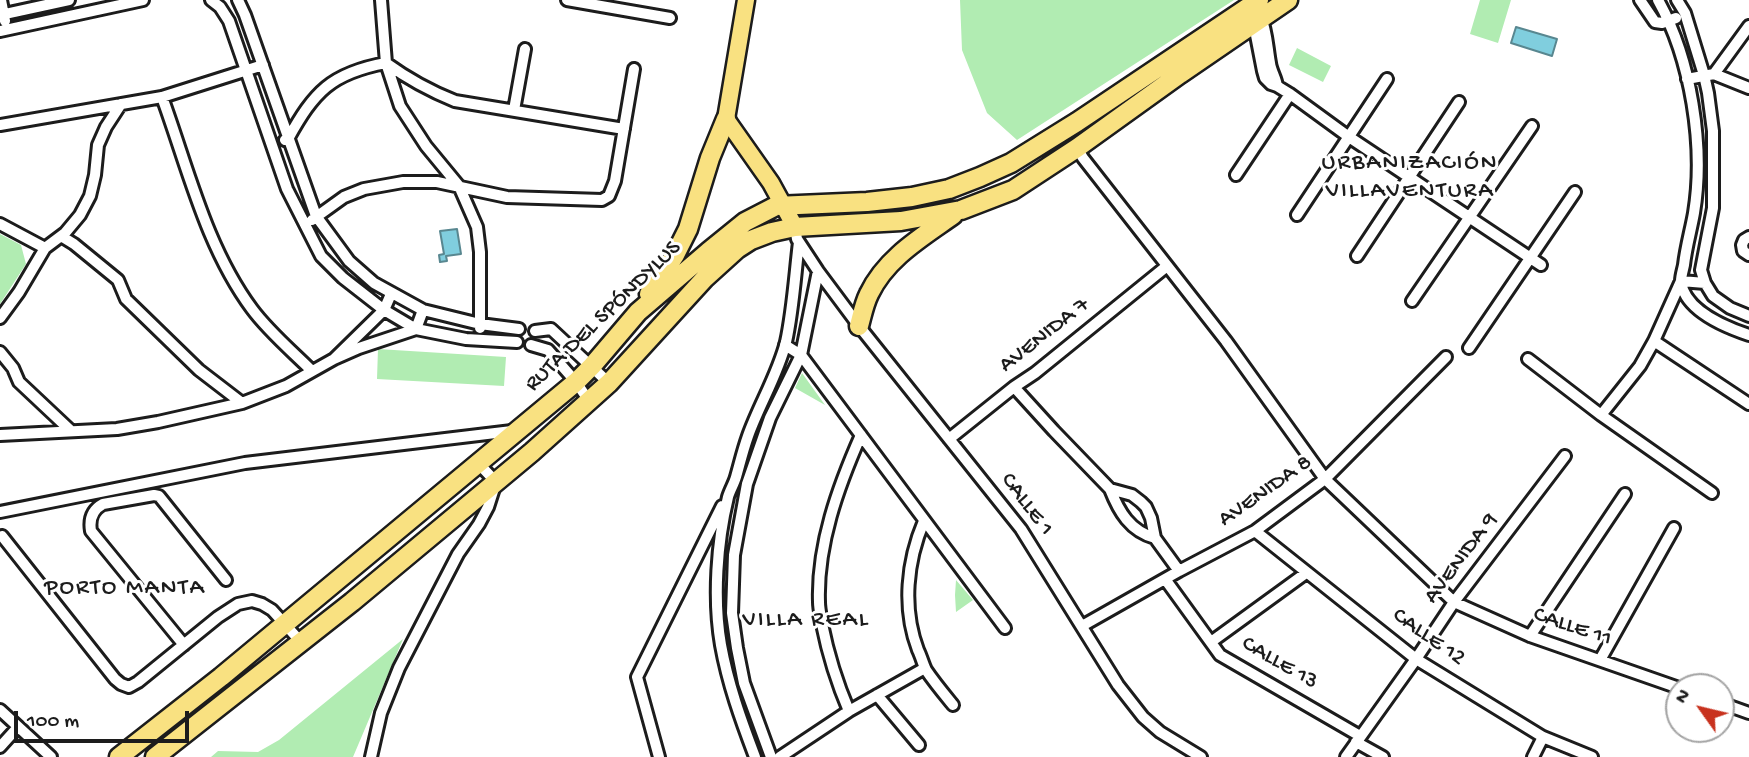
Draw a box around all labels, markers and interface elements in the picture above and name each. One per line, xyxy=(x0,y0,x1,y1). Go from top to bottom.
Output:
district label: URBANIZACIÓN VILLAVENTURA xyxy=(1323,150,1497,206)
street label: RUTA DEL SPÓNDYLUS xyxy=(520,235,688,399)
street label: AVENIDA 7 xyxy=(994,292,1096,380)
street label: AVENIDA 8 xyxy=(1214,450,1318,534)
street label: CALLE 1 xyxy=(993,468,1059,542)
street label: AVENIDA 9 xyxy=(1419,508,1505,610)
district label: PORTO MANTA xyxy=(46,575,204,603)
street label: CALLE 11 xyxy=(1529,602,1615,654)
street label: CALLE 12 xyxy=(1386,603,1470,673)
district label: VILLA REAL xyxy=(744,607,868,635)
street label: CALLE 13 xyxy=(1236,631,1322,697)
north arrow xyxy=(1665,673,1735,743)
text: N xyxy=(1671,686,1697,709)
scale bar xyxy=(18,698,192,742)
text: 100 m xyxy=(27,710,79,735)

